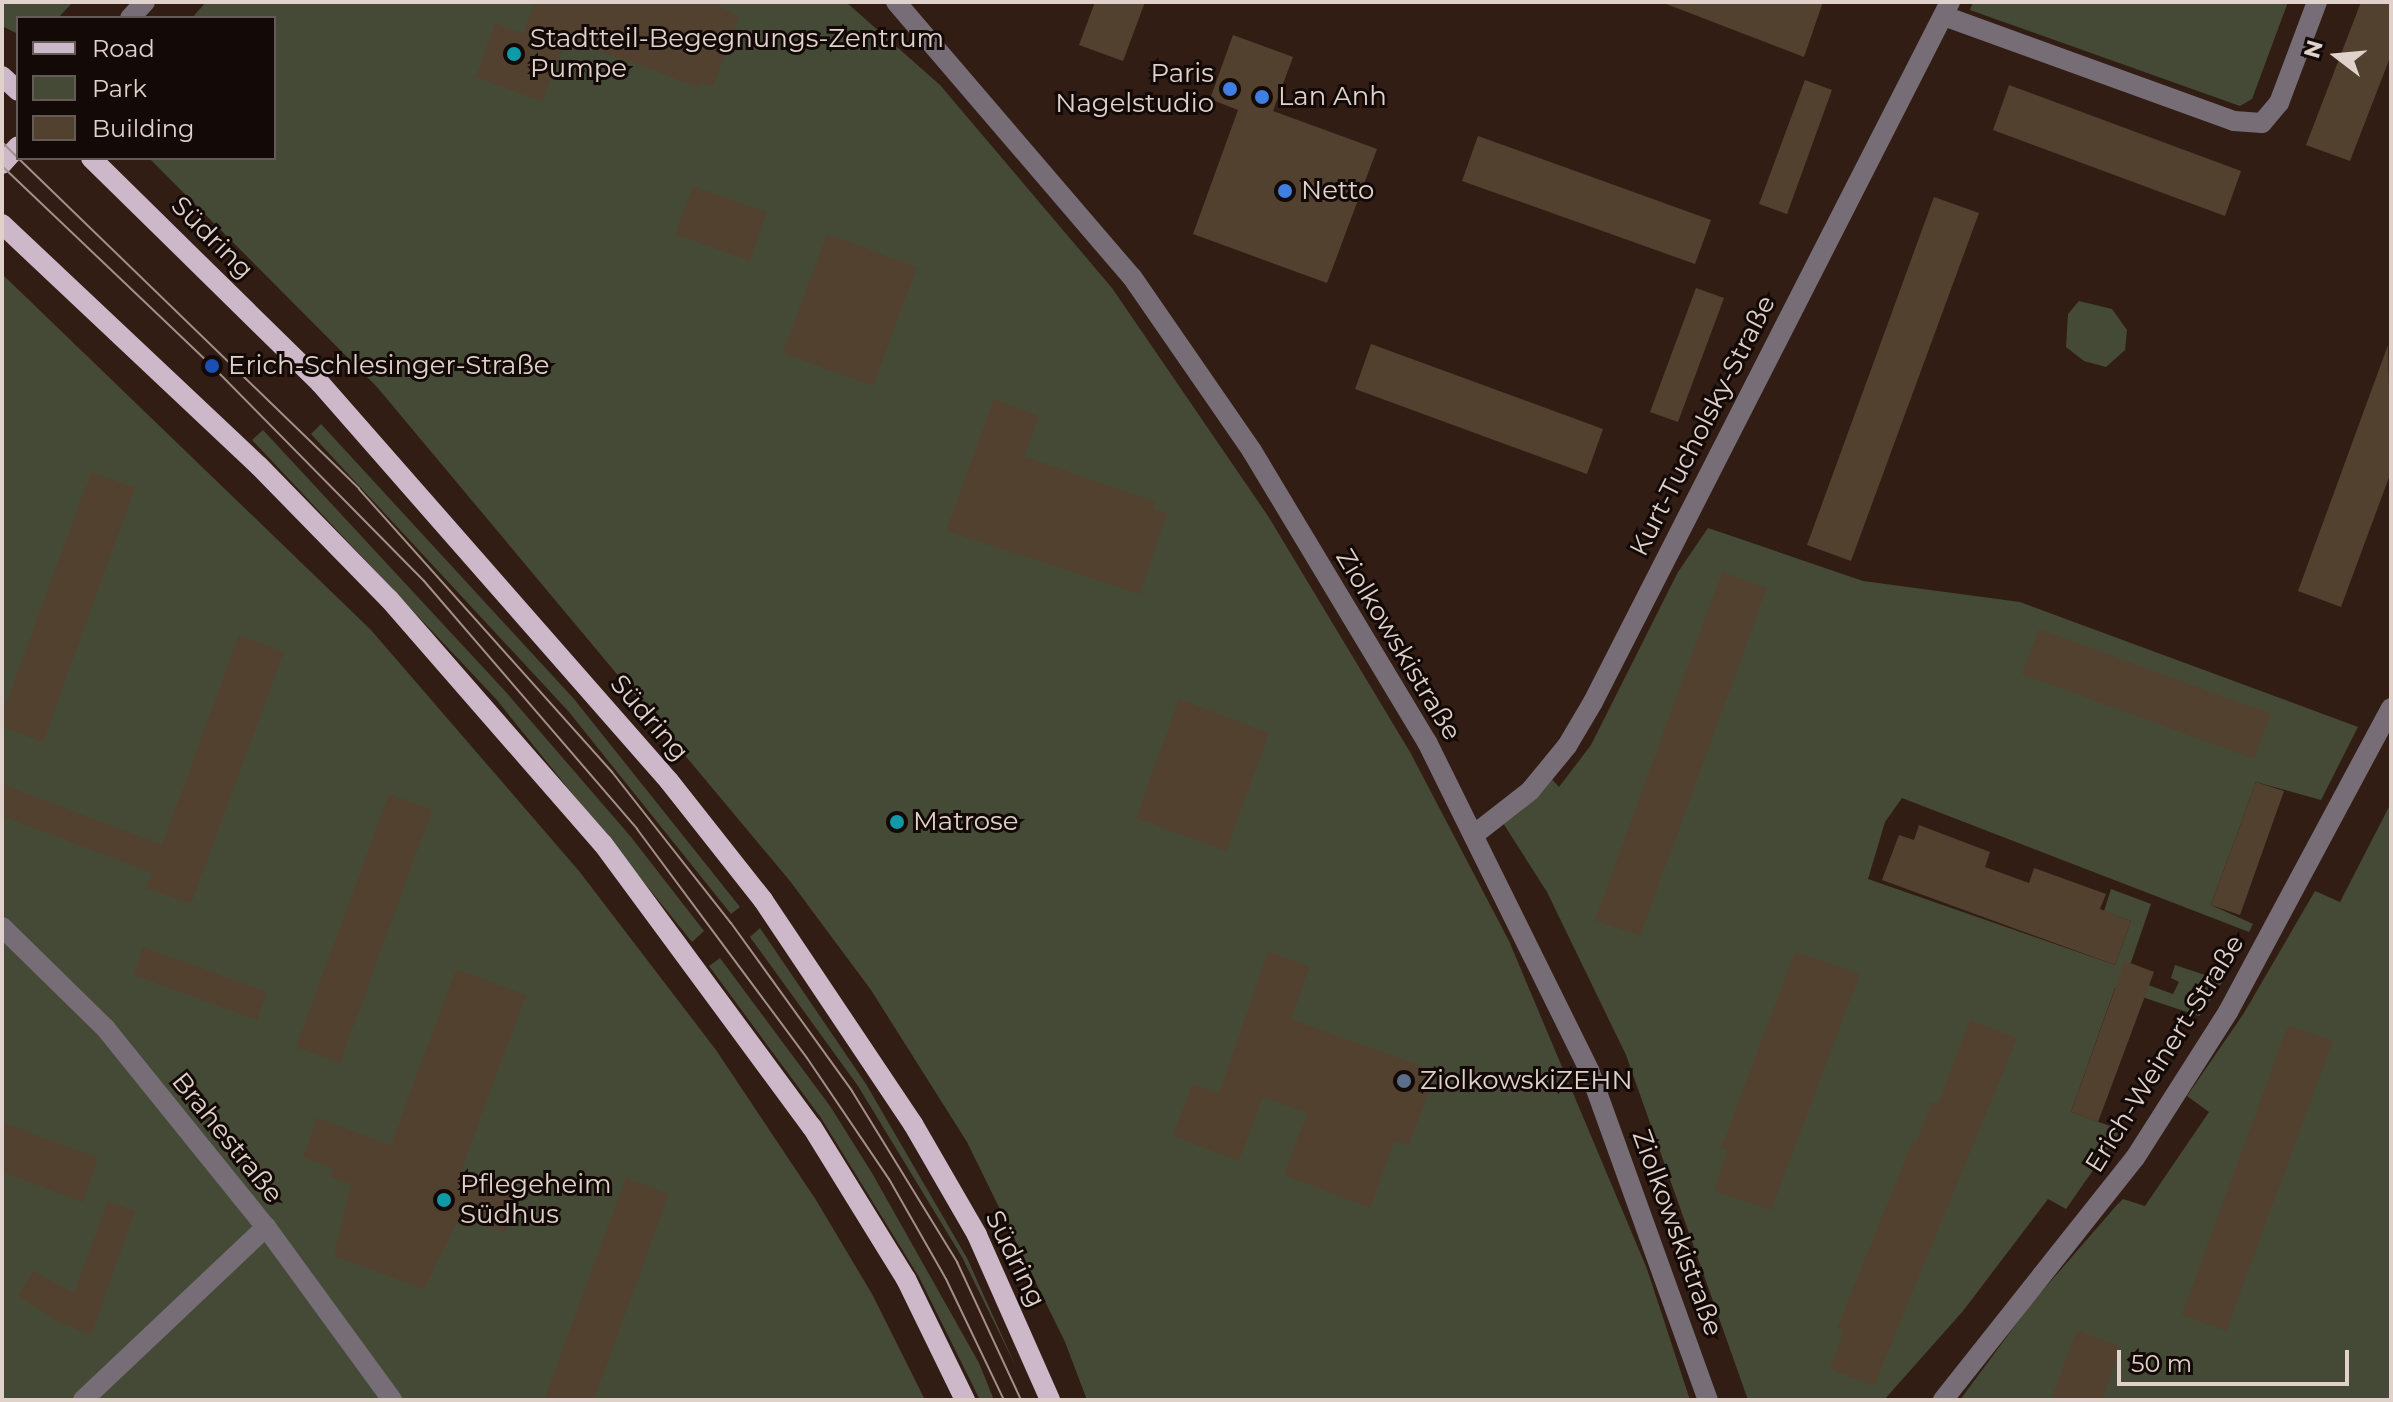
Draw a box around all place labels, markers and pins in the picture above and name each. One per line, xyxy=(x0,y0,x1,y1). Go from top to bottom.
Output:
place label: Stadtteil-Begegnungs-Zentrum Pumpe xyxy=(530,23,944,84)
marker: Stadtteil-Begegnungs-Zentrum Pumpe xyxy=(505,45,523,63)
place label: Paris Nagelstudio xyxy=(1055,58,1214,120)
marker: Paris Nagelstudio xyxy=(1221,80,1239,98)
place label: Lan Anh xyxy=(1278,81,1387,113)
marker: Lan Anh xyxy=(1253,88,1271,106)
place label: Netto xyxy=(1301,175,1374,207)
marker: Netto xyxy=(1276,182,1294,200)
place label: Erich-Schlesinger-Straße xyxy=(228,350,550,382)
marker: Erich-Schlesinger-Straße xyxy=(203,357,221,375)
place label: Matrose xyxy=(913,806,1019,838)
marker: Matrose xyxy=(888,813,906,831)
place label: ZiolkowskiZEHN xyxy=(1420,1065,1633,1097)
marker: ZiolkowskiZEHN xyxy=(1395,1072,1413,1090)
place label: Pflegeheim Südhus xyxy=(460,1169,612,1230)
marker: Pflegeheim Südhus xyxy=(435,1191,453,1209)

